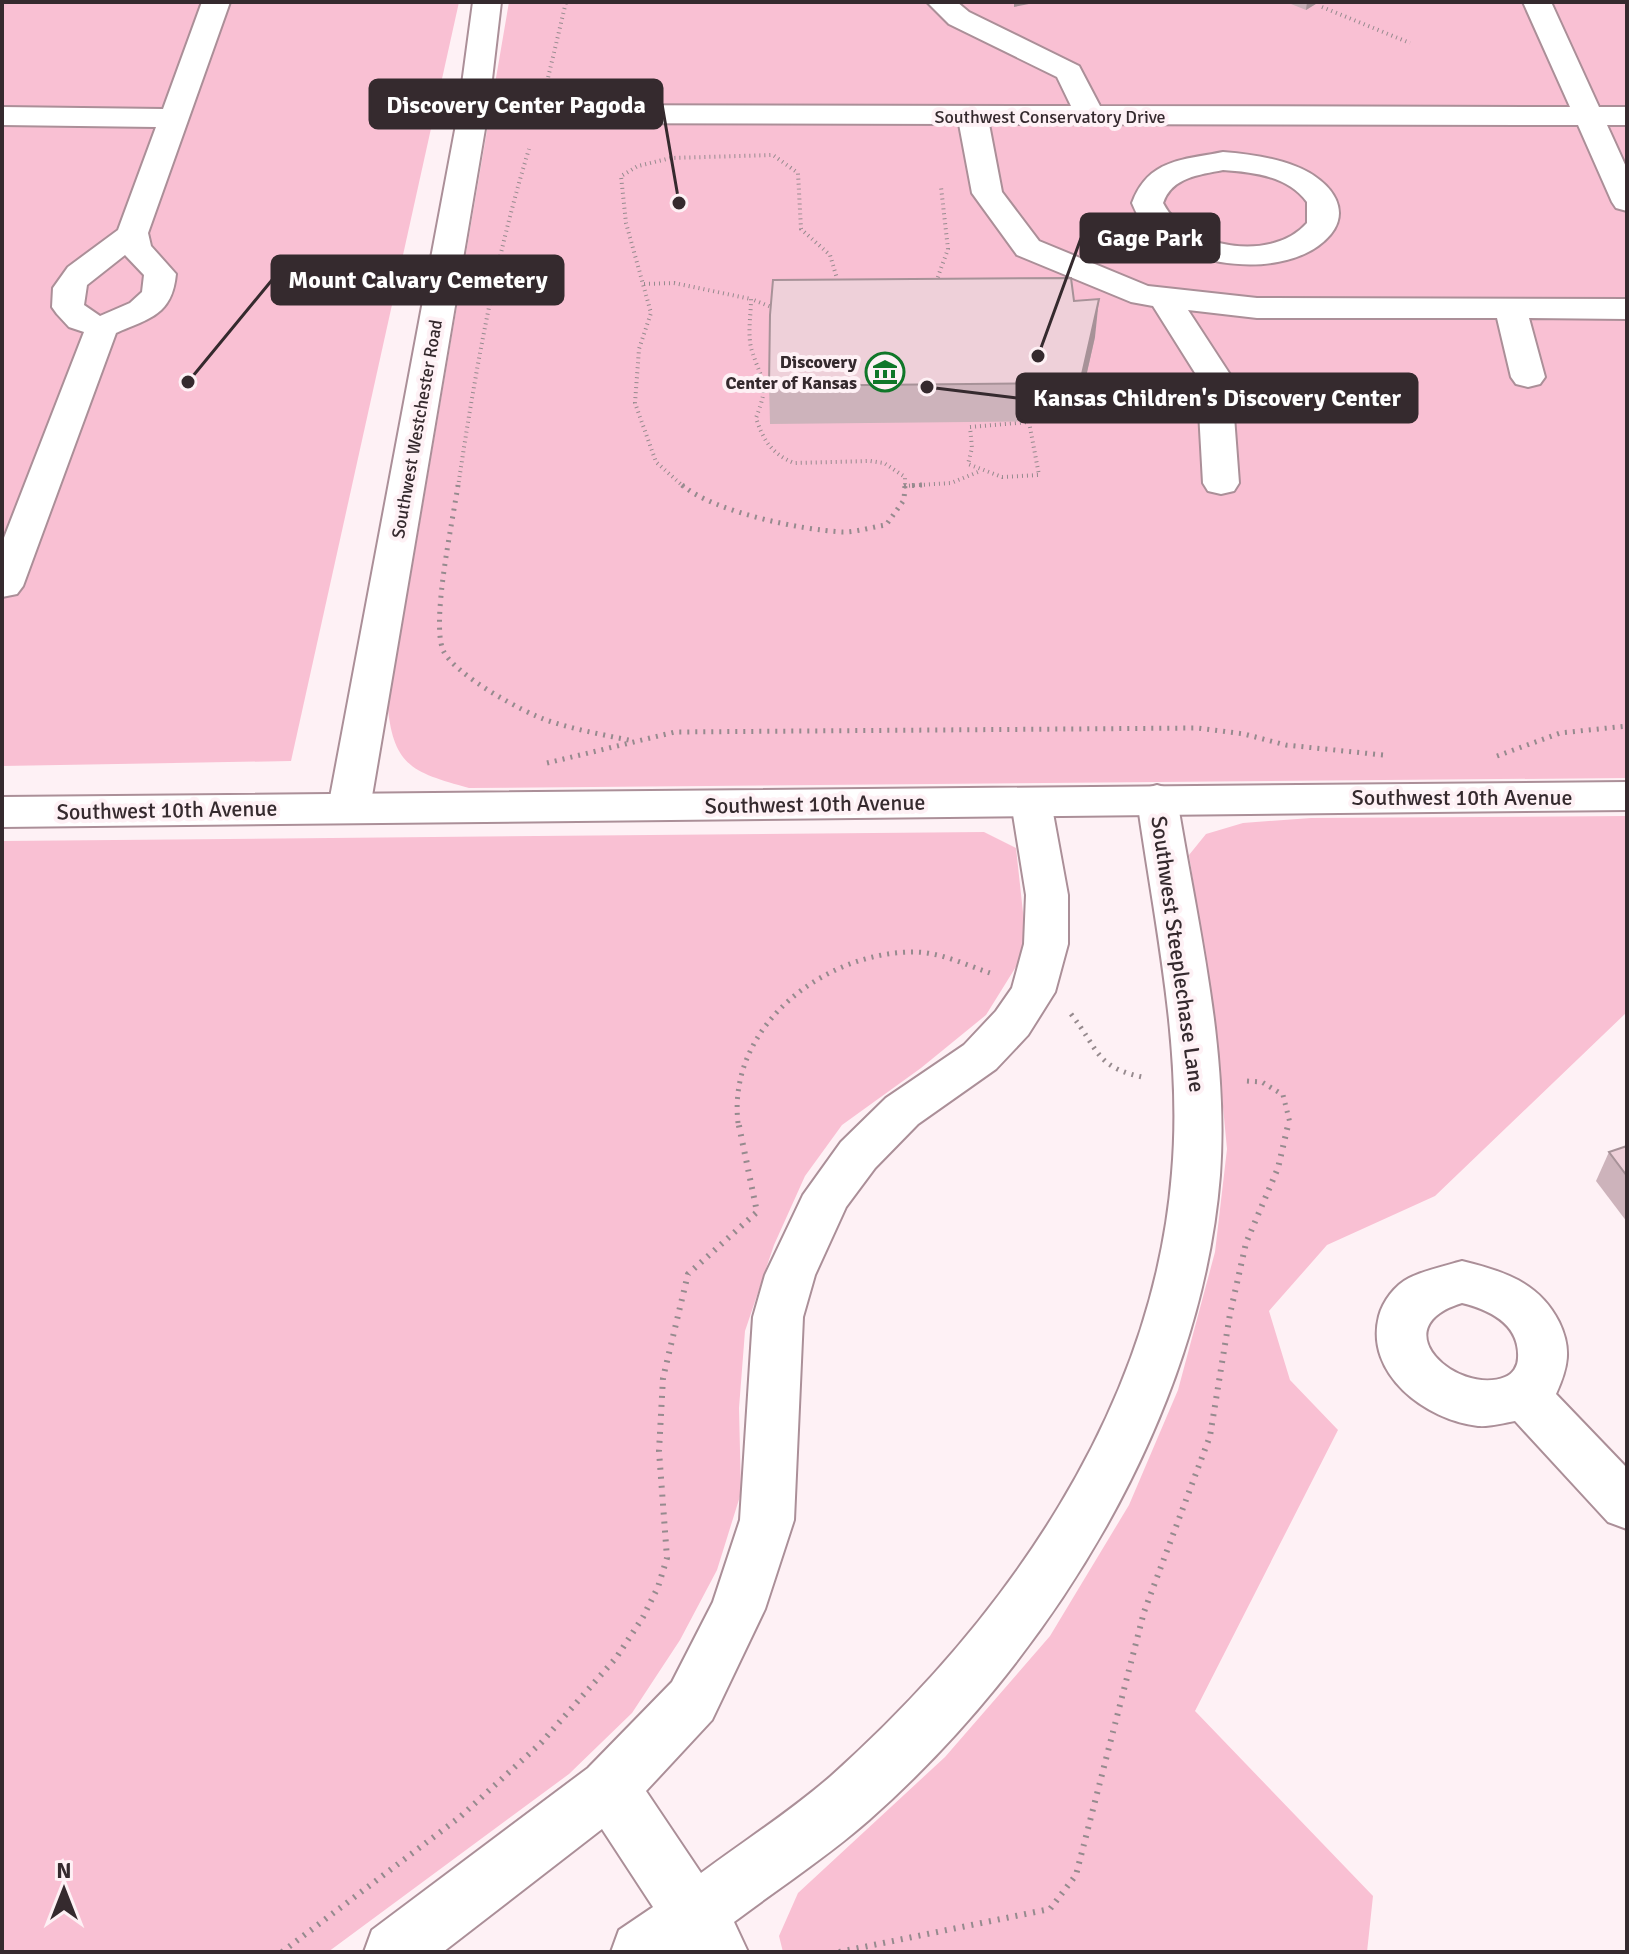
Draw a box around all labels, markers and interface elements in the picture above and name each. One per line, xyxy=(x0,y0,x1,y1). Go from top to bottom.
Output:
callout: Discovery Center Pagoda xyxy=(370,80,662,128)
text: Discovery Center Pagoda xyxy=(386,90,646,120)
street label: Southwest Conservatory Drive xyxy=(934,106,1166,128)
callout: Gage Park xyxy=(1081,214,1219,262)
text: Gage Park xyxy=(1097,223,1203,253)
callout: Mount Calvary Cemetery xyxy=(272,256,563,304)
text: Mount Calvary Cemetery xyxy=(288,265,548,295)
street label: Southwest Westchester Road xyxy=(387,318,447,540)
place label: Discovery Center of Kansas xyxy=(725,351,857,394)
museum icon: Discovery Center of Kansas xyxy=(864,351,906,393)
callout: Kansas Children's Discovery Center xyxy=(1017,374,1417,422)
text: Kansas Children's Discovery Center xyxy=(1033,383,1401,413)
street label: Southwest 10th Avenue xyxy=(1352,784,1572,811)
street label: Southwest 10th Avenue xyxy=(704,789,926,819)
street label: Southwest 10th Avenue xyxy=(56,795,278,825)
street label: Southwest Steeplechase Lane xyxy=(1145,814,1211,1094)
north arrow xyxy=(24,1850,104,1930)
text: N xyxy=(56,1857,72,1884)

